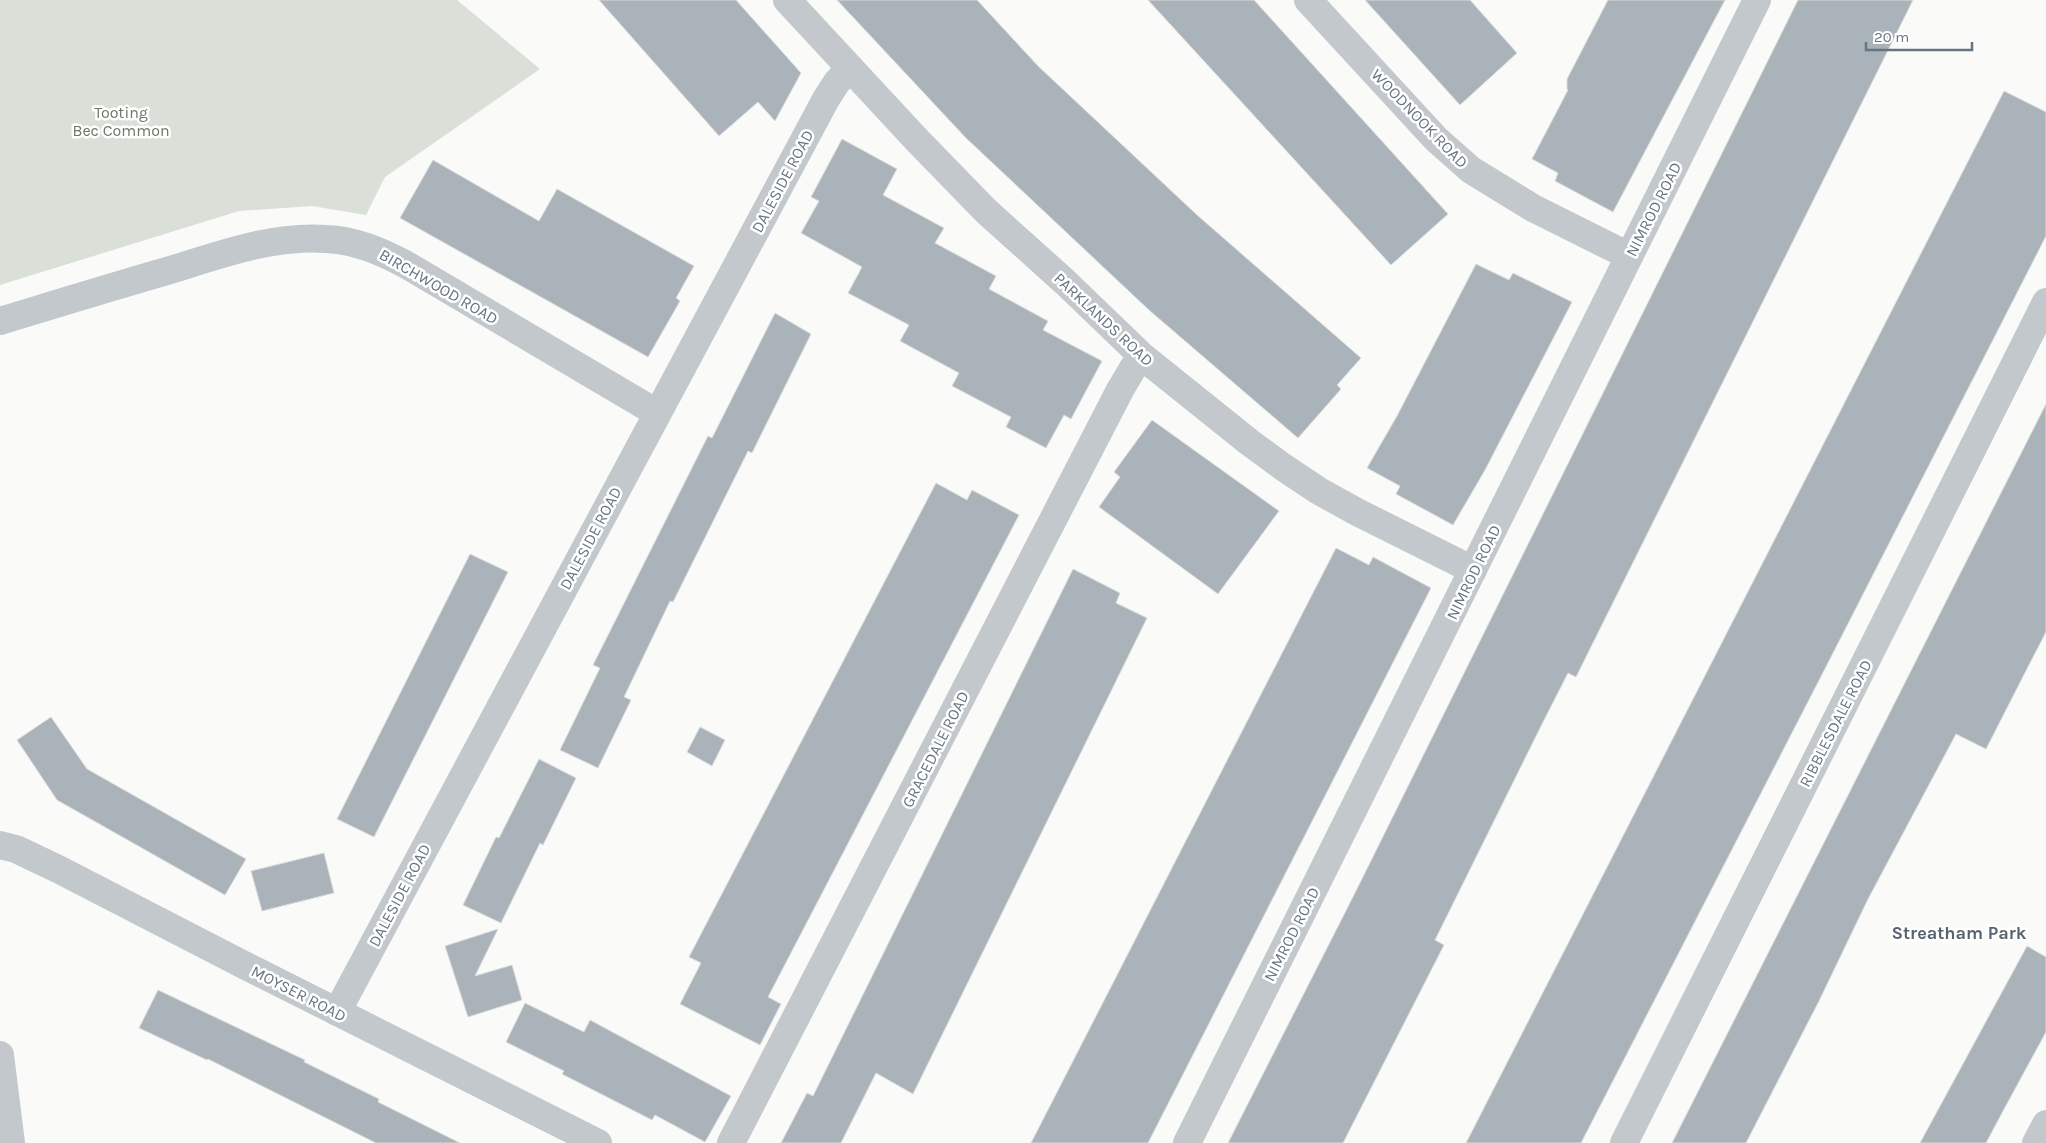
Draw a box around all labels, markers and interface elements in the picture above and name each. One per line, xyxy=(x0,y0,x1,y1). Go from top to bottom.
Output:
scale bar xyxy=(1866,20,1972,52)
text: 20 m xyxy=(1874,28,1909,46)
street label: WOODNOOK ROAD xyxy=(1367,65,1472,172)
park label: Tooting Bec Common xyxy=(72,103,170,140)
street label: DALESIDE ROAD xyxy=(747,127,817,236)
street label: NIMROD ROAD xyxy=(1622,159,1685,260)
street label: BIRCHWOOD ROAD xyxy=(376,245,501,328)
street label: PARKLANDS ROAD xyxy=(1050,269,1157,370)
street label: DALESIDE ROAD xyxy=(555,484,625,593)
street label: NIMROD ROAD xyxy=(1442,522,1505,623)
street label: RIBBLESDALE ROAD xyxy=(1795,656,1876,790)
street label: GRACEDALE ROAD xyxy=(898,688,973,811)
street label: DALESIDE ROAD xyxy=(364,841,434,950)
street label: NIMROD ROAD xyxy=(1260,884,1323,985)
district label: Streatham Park xyxy=(1892,922,2027,944)
street label: MOYSER ROAD xyxy=(248,961,349,1026)

